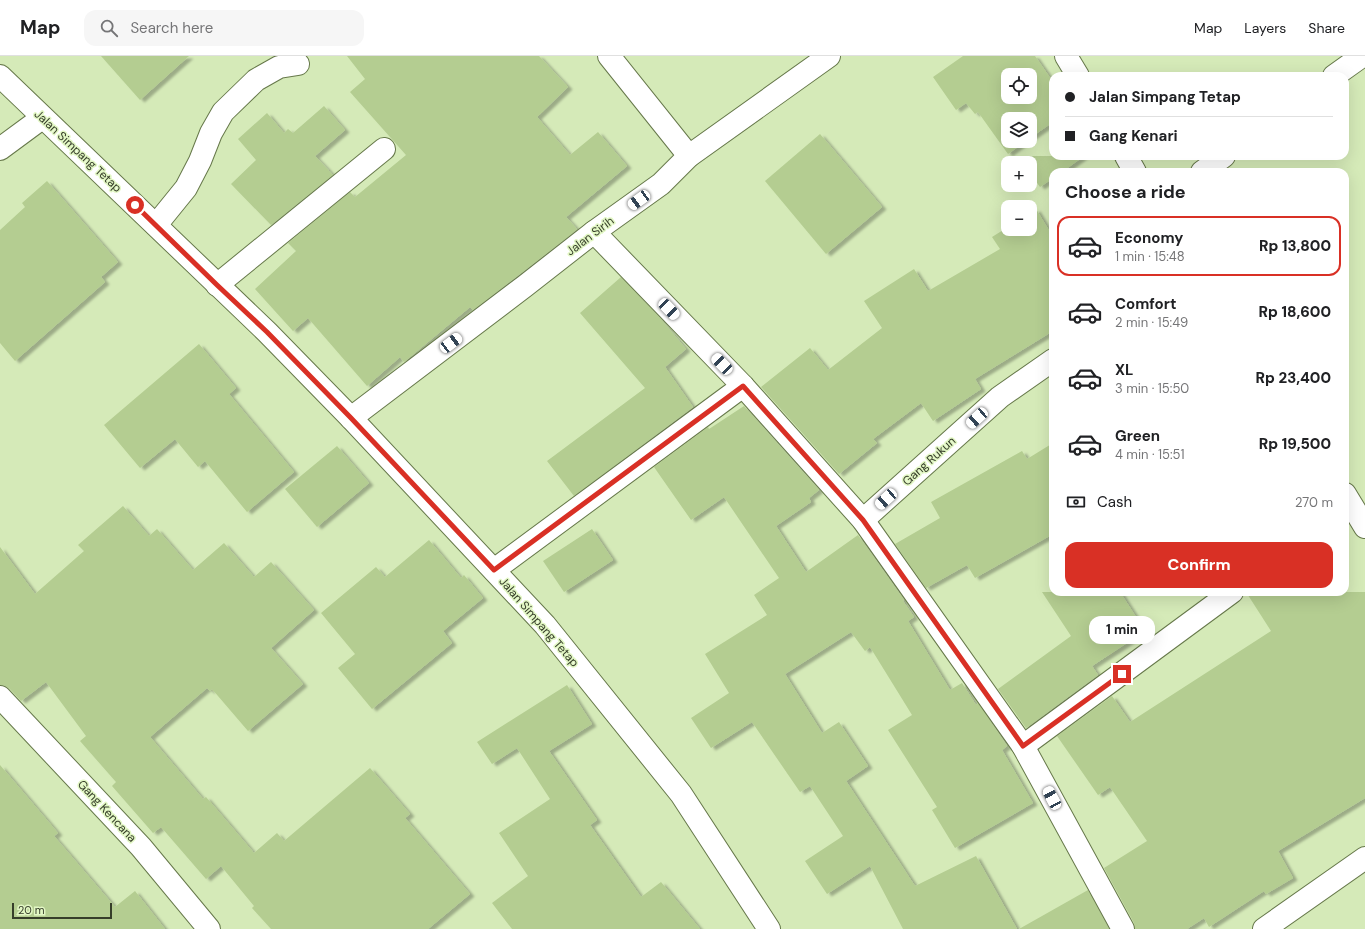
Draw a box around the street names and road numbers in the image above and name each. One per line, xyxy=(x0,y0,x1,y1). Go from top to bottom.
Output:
street label: Jalan Simpang Tetap xyxy=(31,106,125,196)
street label: Jalan Sirih xyxy=(563,213,617,259)
street label: Gang Rukun xyxy=(899,433,959,489)
street label: Jalan Simpang Tetap xyxy=(496,574,582,670)
street label: Gang Kencana xyxy=(74,776,140,846)

